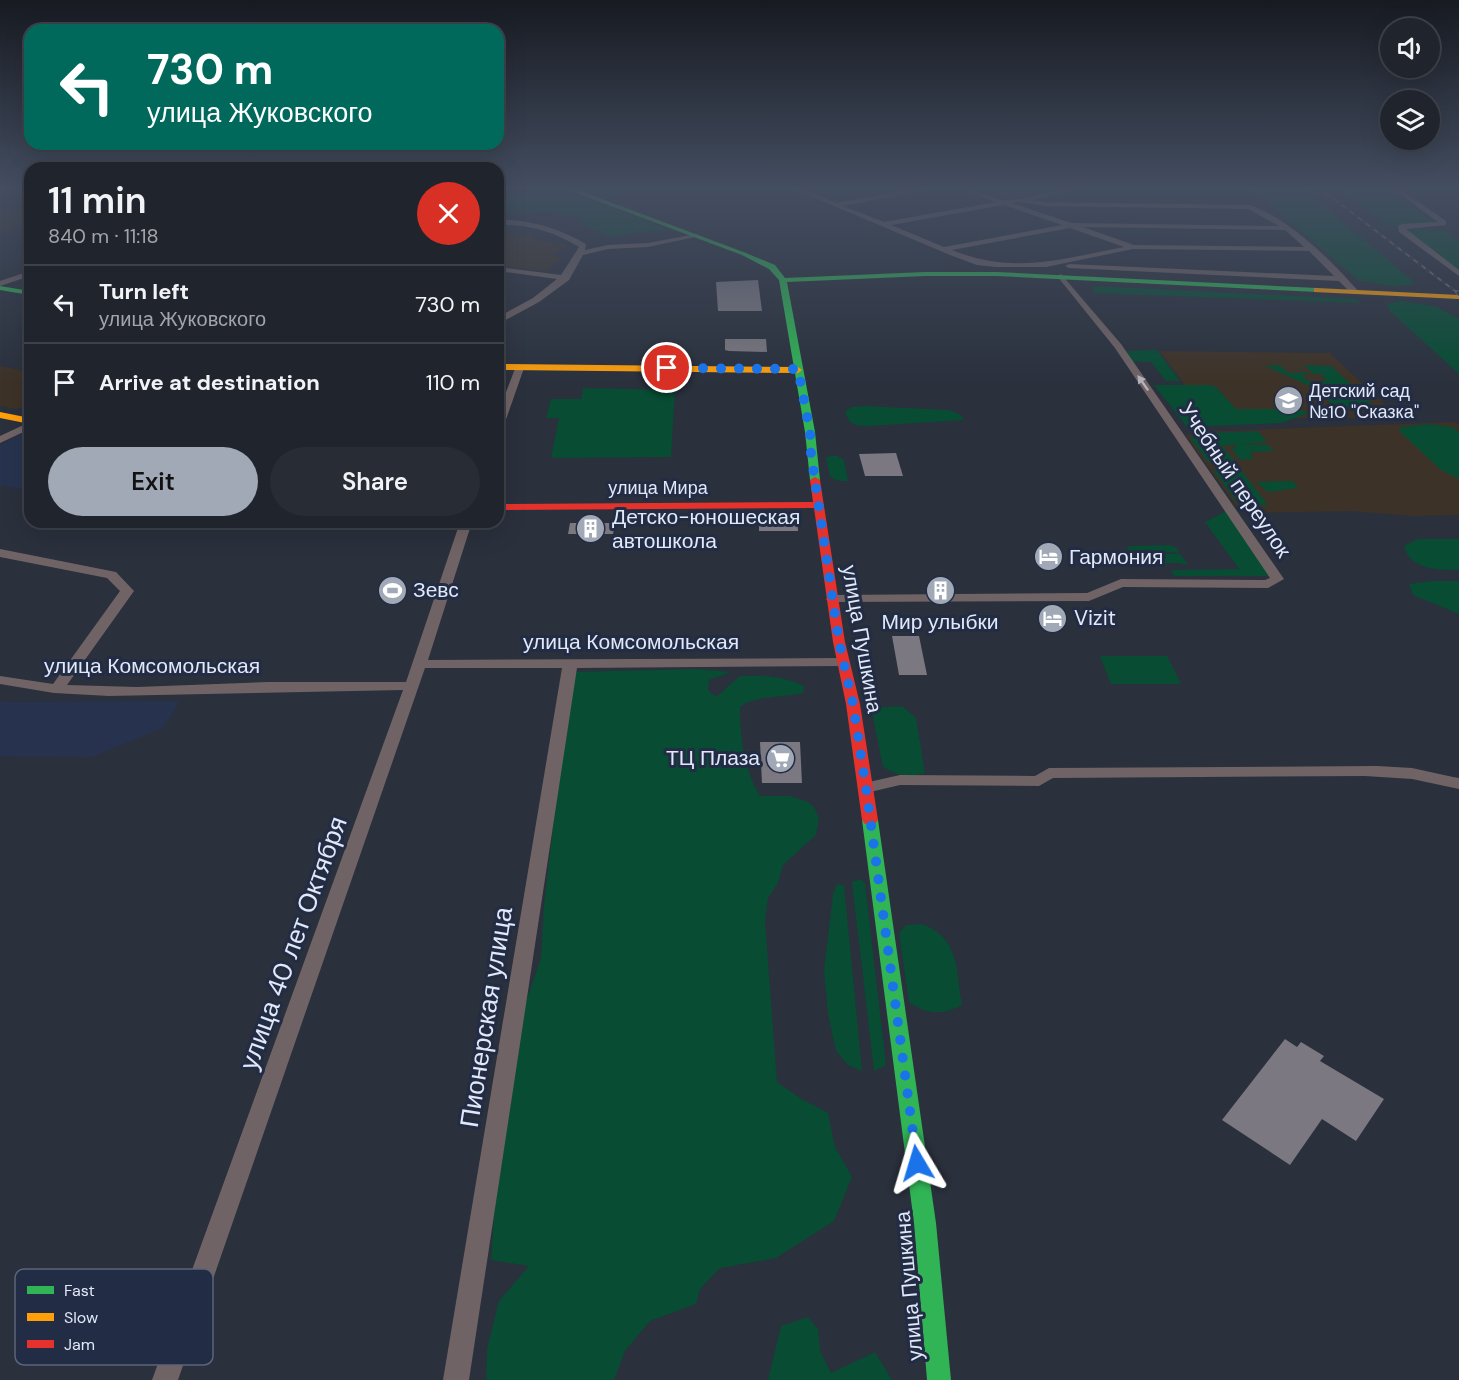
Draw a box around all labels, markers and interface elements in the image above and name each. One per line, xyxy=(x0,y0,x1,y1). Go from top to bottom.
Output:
map controls xyxy=(1380,18,1440,150)
button: sound xyxy=(1380,18,1440,78)
text: 730 m xyxy=(147,42,273,97)
icon: left xyxy=(48,48,126,126)
button: layers xyxy=(1380,90,1440,150)
text: улица Жуковского xyxy=(147,95,373,130)
text: 11 min xyxy=(48,177,146,224)
button: close xyxy=(417,182,480,245)
text: 840 m · 11:18 xyxy=(48,223,159,249)
text: Turn left xyxy=(99,277,189,306)
icon: left xyxy=(48,288,81,321)
text: 730 m xyxy=(415,290,480,319)
text: улица Жуковского xyxy=(99,306,266,332)
pin xyxy=(641,342,692,393)
icon: arrive xyxy=(650,351,683,384)
icon: arrive xyxy=(48,366,81,399)
text: Arrive at destination xyxy=(99,368,320,397)
text: 110 m xyxy=(426,368,480,397)
one-way arrow xyxy=(1138,375,1149,391)
place label: Детский сад №10 "Сказка" xyxy=(1309,379,1419,424)
school or university icon: Детский сад №10 "Сказка" xyxy=(1272,385,1304,417)
street label: Учебный переулок xyxy=(1173,397,1298,564)
button: Exit xyxy=(48,447,258,516)
button: Share xyxy=(270,447,480,516)
street label: улица Мира xyxy=(608,476,709,500)
place label: Детско-юношеская автошкола xyxy=(612,503,800,555)
building icon: Детско-юношеская автошкола xyxy=(575,513,607,545)
hotel icon: Гармония xyxy=(1032,541,1064,573)
place label: Гармония xyxy=(1069,543,1163,571)
street label: улица Пушкина xyxy=(835,563,889,716)
sports icon: Зевс xyxy=(376,574,408,606)
building icon: Мир улыбки xyxy=(924,575,956,607)
place label: Зевс xyxy=(413,576,459,604)
hotel icon: Vizit xyxy=(1037,602,1069,634)
place label: Vizit xyxy=(1074,604,1116,632)
place label: Мир улыбки xyxy=(882,608,998,636)
street label: улица Комсомольская xyxy=(523,628,739,656)
street label: улица Комсомольская xyxy=(44,652,260,680)
supermarket icon: ТЦ Плаза xyxy=(765,742,797,774)
place label: ТЦ Плаза xyxy=(666,744,760,772)
street label: улица 40 лет Октября xyxy=(231,812,355,1074)
street label: Пионерская улица xyxy=(452,904,520,1130)
position arrow xyxy=(885,1131,949,1195)
street label: улица Пушкина xyxy=(888,1210,929,1362)
legend xyxy=(15,1269,213,1365)
text: Fast xyxy=(64,1280,95,1301)
text: Slow xyxy=(64,1307,98,1328)
text: Jam xyxy=(64,1334,95,1355)

